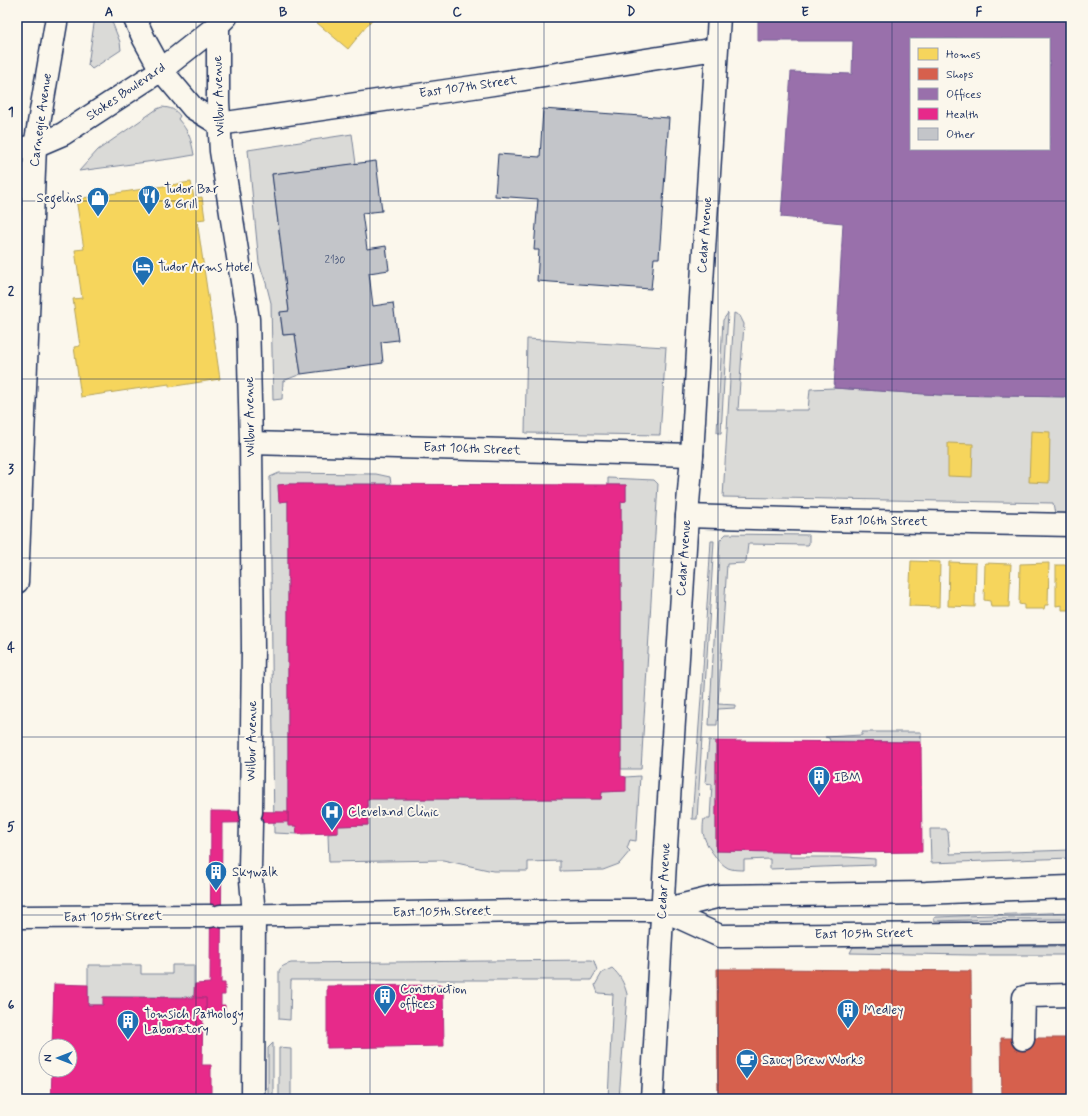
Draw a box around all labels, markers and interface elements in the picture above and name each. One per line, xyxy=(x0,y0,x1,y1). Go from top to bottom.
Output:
text: A xyxy=(105,4,113,21)
text: B xyxy=(279,4,288,21)
text: C xyxy=(452,4,462,21)
text: D xyxy=(627,4,636,21)
text: E xyxy=(801,4,809,21)
text: F xyxy=(976,4,983,21)
legend xyxy=(910,38,1050,150)
text: Homes xyxy=(946,47,981,63)
street label: Wilbur Avenue xyxy=(209,55,229,137)
street label: Stokes Boulevard xyxy=(83,59,169,125)
text: Shops xyxy=(946,67,973,83)
street label: Carnegie Avenue xyxy=(26,72,56,168)
street label: East 107th Street xyxy=(418,72,518,102)
text: Offices xyxy=(946,87,981,103)
text: 1 xyxy=(8,104,14,121)
text: Health xyxy=(946,107,978,123)
text: Other xyxy=(946,127,975,143)
place label: Tudor Bar & Grill xyxy=(164,181,219,213)
restaurant icon: Tudor Bar & Grill xyxy=(136,183,162,216)
shop icon: Segelins xyxy=(85,185,111,218)
place label: Segelins xyxy=(36,190,82,209)
street label: Cedar Avenue xyxy=(694,196,716,274)
house number: 2130 xyxy=(325,253,345,267)
hotel icon: Tudor Arms Hotel xyxy=(130,254,156,287)
place label: Tudor Arms Hotel xyxy=(158,259,253,276)
text: 2 xyxy=(8,283,15,300)
street label: Wilbur Avenue xyxy=(241,376,259,458)
street label: East 106th Street xyxy=(423,439,521,459)
text: 3 xyxy=(8,461,14,478)
street label: East 106th Street xyxy=(830,512,928,530)
street label: Cedar Avenue xyxy=(673,519,695,597)
text: 4 xyxy=(7,640,15,657)
street label: Wilbur Avenue xyxy=(243,700,261,782)
building icon: IBM xyxy=(806,764,832,797)
place label: IBM xyxy=(834,769,861,786)
hospital icon: Cleveland Clinic xyxy=(319,799,345,832)
place label: Cleveland Clinic xyxy=(348,804,439,821)
text: 5 xyxy=(7,819,15,836)
street label: Cedar Avenue xyxy=(654,842,674,920)
building icon: Skywalk xyxy=(203,859,229,892)
place label: Skywalk xyxy=(232,864,278,881)
street label: East 105th Street xyxy=(393,903,492,921)
street label: East 105th Street xyxy=(64,908,163,926)
street label: East 105th Street xyxy=(815,925,914,943)
place label: Construction offices xyxy=(400,981,467,1013)
building icon: Construction offices xyxy=(372,983,398,1016)
text: 6 xyxy=(8,997,15,1014)
building icon: Medley xyxy=(835,997,861,1030)
place label: Medley xyxy=(864,1002,903,1019)
place label: Tomsich Pathology Laboratory xyxy=(144,1006,244,1038)
building icon: Tomsich Pathology Laboratory xyxy=(115,1008,141,1041)
north arrow xyxy=(38,1038,78,1078)
cafe icon: Saucy Brew Works xyxy=(734,1047,760,1080)
place label: Saucy Brew Works xyxy=(762,1052,863,1069)
text: N xyxy=(42,1054,56,1062)

